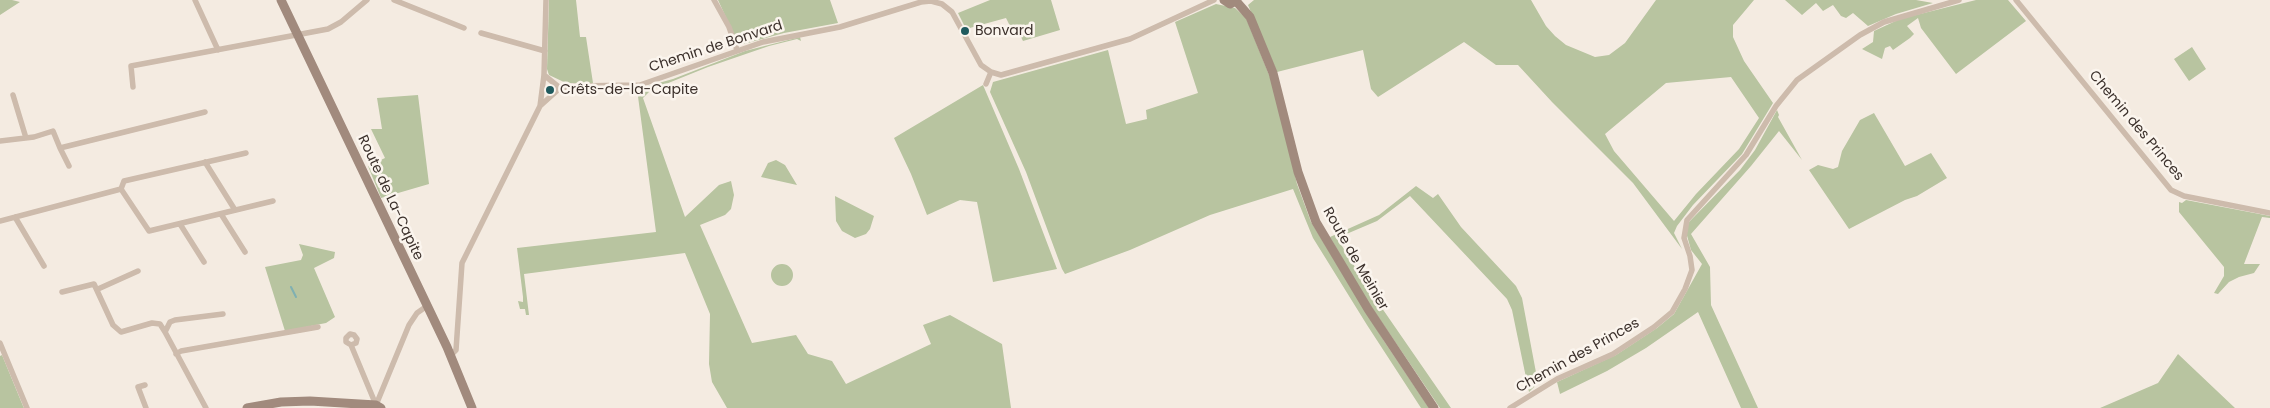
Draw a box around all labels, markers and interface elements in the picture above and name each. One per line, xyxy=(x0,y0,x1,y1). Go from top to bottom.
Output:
street label: Chemin de Bonvard xyxy=(647,17,785,77)
place label: Bonvard xyxy=(975,23,1034,39)
marker: Bonvard xyxy=(959,25,971,37)
street label: Chemin des Princes xyxy=(2085,68,2187,184)
place label: Crêts-de-la-Capite xyxy=(560,82,698,98)
marker: Crêts-de-la-Capite xyxy=(544,84,556,96)
street label: Route de La-Capite xyxy=(354,133,426,263)
street label: Route de Meinier xyxy=(1319,204,1391,314)
street label: Chemin des Princes xyxy=(1513,315,1643,397)

